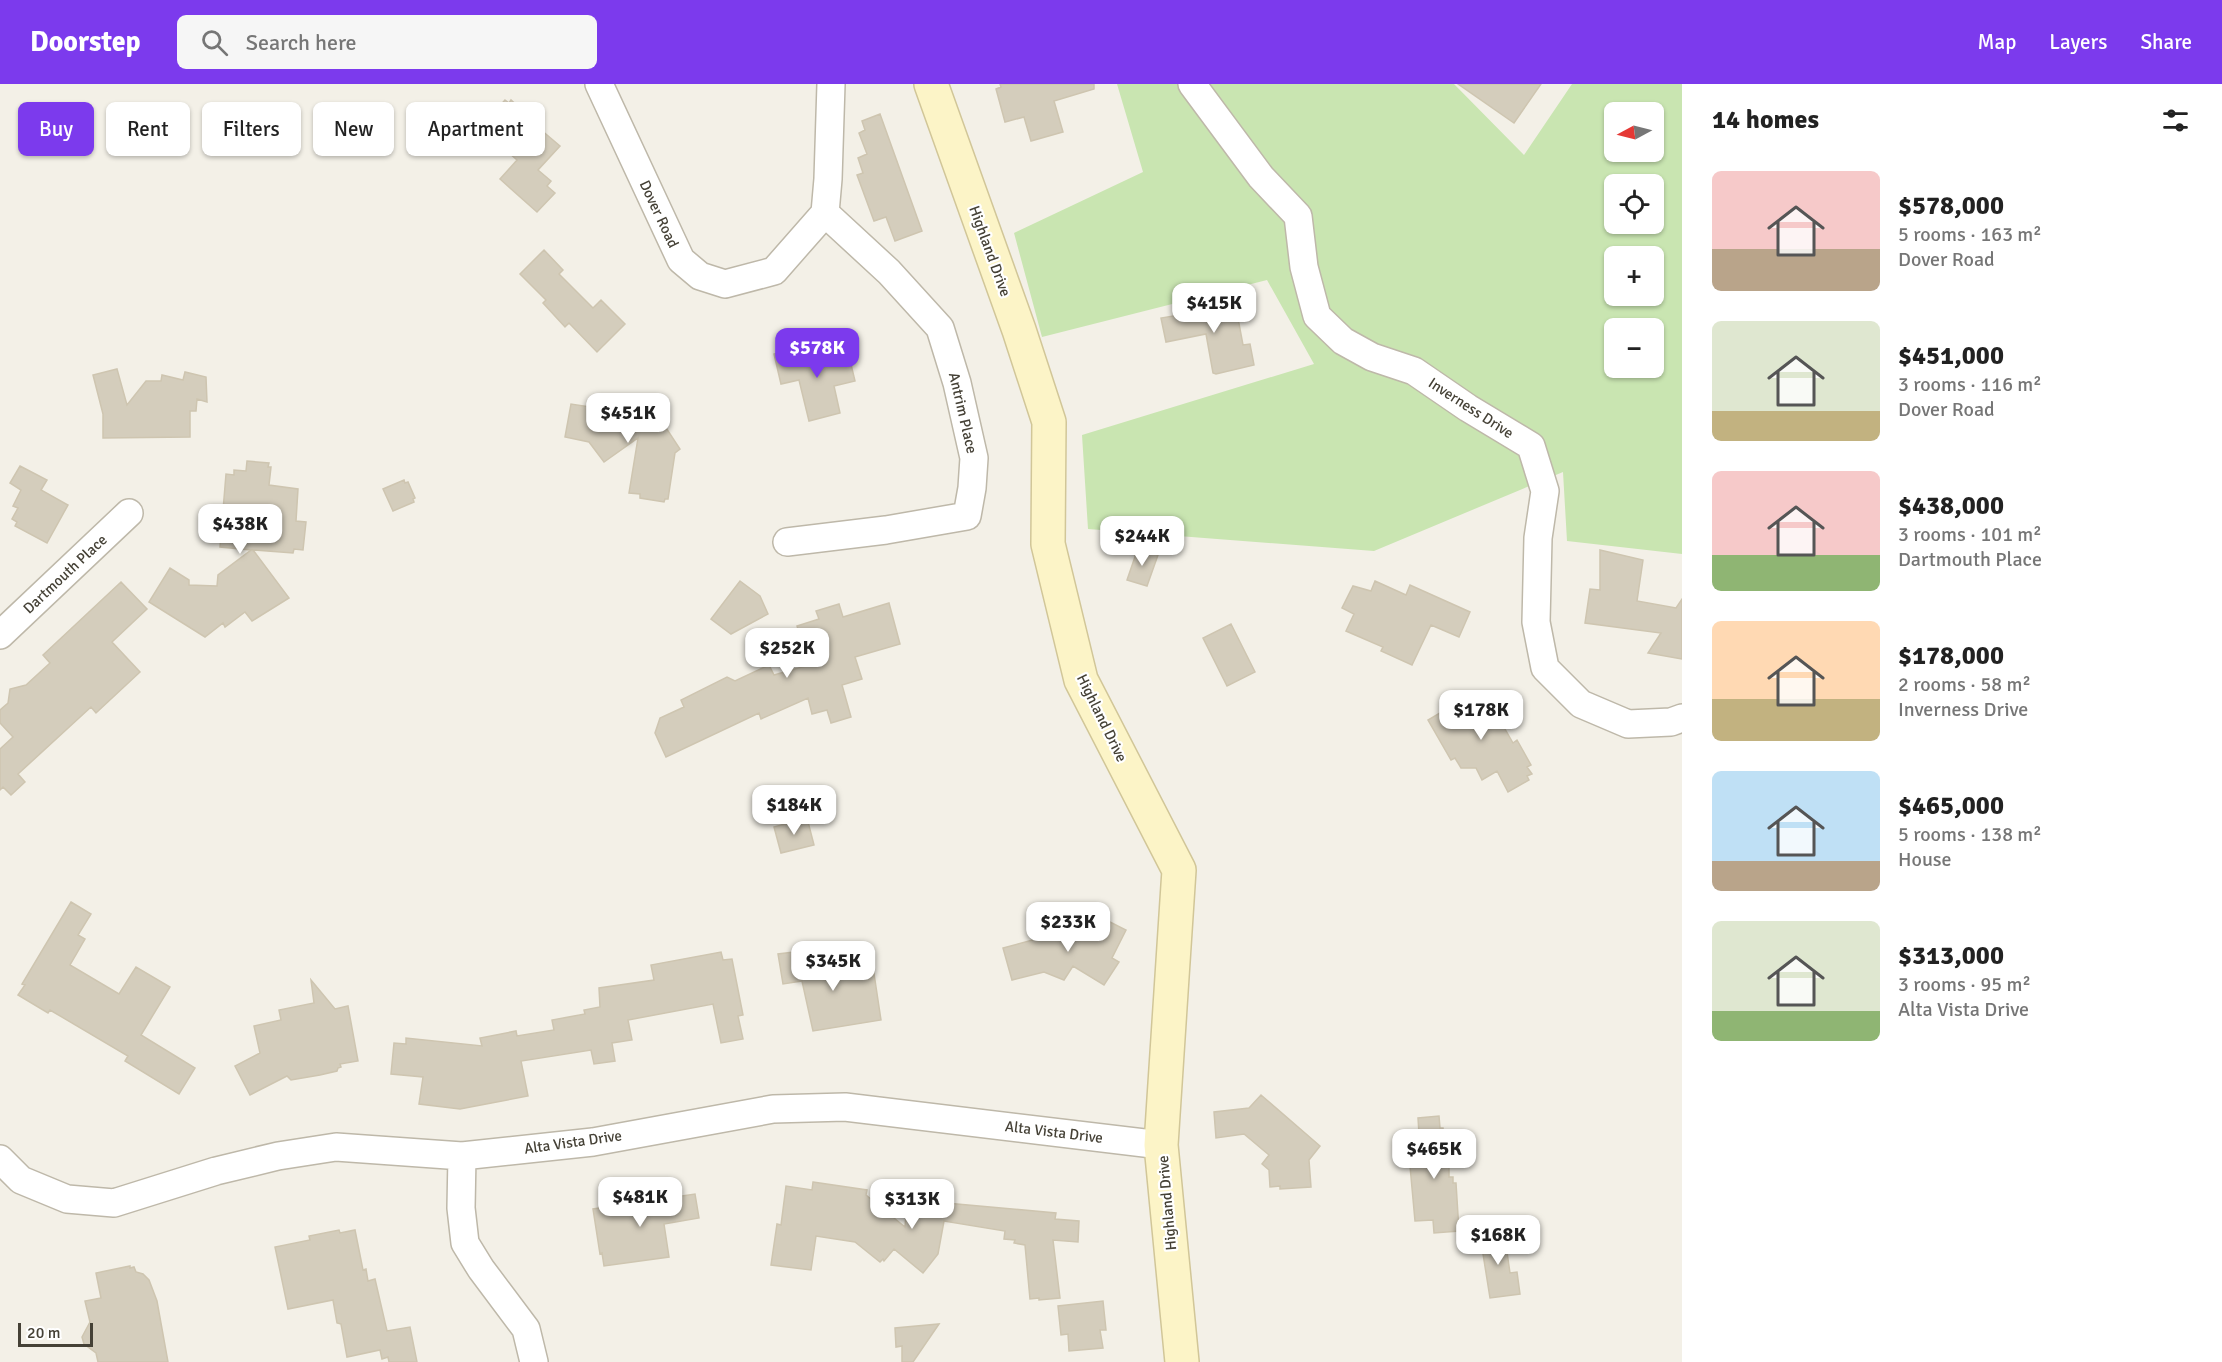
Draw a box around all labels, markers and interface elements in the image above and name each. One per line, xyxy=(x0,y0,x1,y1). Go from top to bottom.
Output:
search box xyxy=(177,15,597,69)
text: Doorstep xyxy=(30,25,141,59)
icon: search xyxy=(198,26,231,59)
text: Search here xyxy=(246,29,357,56)
text: Map xyxy=(1978,29,2016,55)
text: Layers xyxy=(2049,29,2107,55)
text: Share xyxy=(2140,29,2192,55)
chip: Buy xyxy=(18,102,94,156)
chip: Rent xyxy=(106,102,190,156)
chip: Filters xyxy=(202,102,301,156)
chip: New xyxy=(313,102,394,156)
chip: Apartment xyxy=(406,102,545,156)
north arrow xyxy=(1604,102,1664,162)
map controls xyxy=(1604,102,1664,378)
text: 14 homes xyxy=(1712,104,1819,136)
icon: filters xyxy=(2159,104,2192,137)
button: locate xyxy=(1604,174,1664,234)
street label: Dover Road xyxy=(636,177,682,251)
text: $578,000 xyxy=(1898,190,2004,222)
icon: home xyxy=(1760,195,1832,267)
street label: Highland Drive xyxy=(965,203,1015,299)
text: 5 rooms · 163 m² xyxy=(1898,222,2042,247)
button: + xyxy=(1604,246,1664,306)
text: Dover Road xyxy=(1898,247,1995,272)
pin: $415K xyxy=(1172,283,1256,334)
text: $415K xyxy=(1186,290,1242,315)
button: − xyxy=(1604,318,1664,378)
pin: $578K xyxy=(775,328,859,379)
text: $578K xyxy=(789,335,845,360)
text: $451,000 xyxy=(1898,340,2004,372)
icon: home xyxy=(1760,345,1832,417)
street label: Antrim Place xyxy=(945,371,981,455)
text: 3 rooms · 116 m² xyxy=(1898,372,2042,397)
street label: Inverness Drive xyxy=(1425,374,1517,442)
pin: $451K xyxy=(586,393,670,444)
text: Dover Road xyxy=(1898,397,1995,422)
text: $451K xyxy=(600,400,656,425)
text: $438,000 xyxy=(1898,490,2004,522)
icon: home xyxy=(1760,495,1832,567)
pin: $438K xyxy=(198,504,282,555)
text: $438K xyxy=(212,511,268,536)
pin: $244K xyxy=(1100,516,1184,567)
text: 3 rooms · 101 m² xyxy=(1898,522,2042,547)
text: $244K xyxy=(1114,523,1170,548)
street label: Dartmouth Place xyxy=(19,531,111,617)
text: Dartmouth Place xyxy=(1898,547,2042,572)
pin: $252K xyxy=(745,628,829,679)
text: $252K xyxy=(759,635,815,660)
text: $178,000 xyxy=(1898,640,2004,672)
icon: home xyxy=(1760,645,1832,717)
street label: Highland Drive xyxy=(1073,671,1131,765)
text: 2 rooms · 58 m² xyxy=(1898,672,2031,697)
pin: $178K xyxy=(1439,690,1523,741)
text: $178K xyxy=(1453,697,1509,722)
text: Inverness Drive xyxy=(1898,697,2028,722)
pin: $184K xyxy=(752,785,836,836)
text: $465,000 xyxy=(1898,790,2004,822)
text: $184K xyxy=(766,792,822,817)
icon: home xyxy=(1760,795,1832,867)
text: 5 rooms · 138 m² xyxy=(1898,822,2042,847)
text: House xyxy=(1898,847,1952,872)
pin: $233K xyxy=(1026,902,1110,953)
text: $233K xyxy=(1040,909,1096,934)
text: $313,000 xyxy=(1898,940,2004,972)
pin: $345K xyxy=(791,941,875,992)
icon: home xyxy=(1760,945,1832,1017)
text: $345K xyxy=(805,948,861,973)
text: 3 rooms · 95 m² xyxy=(1898,972,2031,997)
text: Alta Vista Drive xyxy=(1898,997,2029,1022)
street label: Alta Vista Drive xyxy=(1004,1117,1104,1147)
street label: Alta Vista Drive xyxy=(523,1126,623,1158)
pin: $465K xyxy=(1392,1129,1476,1180)
text: $465K xyxy=(1406,1136,1462,1161)
street label: Highland Drive xyxy=(1154,1155,1180,1251)
pin: $481K xyxy=(598,1177,682,1228)
pin: $313K xyxy=(870,1179,954,1230)
text: $481K xyxy=(612,1184,668,1209)
text: $313K xyxy=(884,1186,940,1211)
pin: $168K xyxy=(1456,1215,1540,1266)
text: $168K xyxy=(1470,1222,1526,1247)
scale bar xyxy=(18,1320,93,1348)
text: 20 m xyxy=(27,1323,61,1343)

